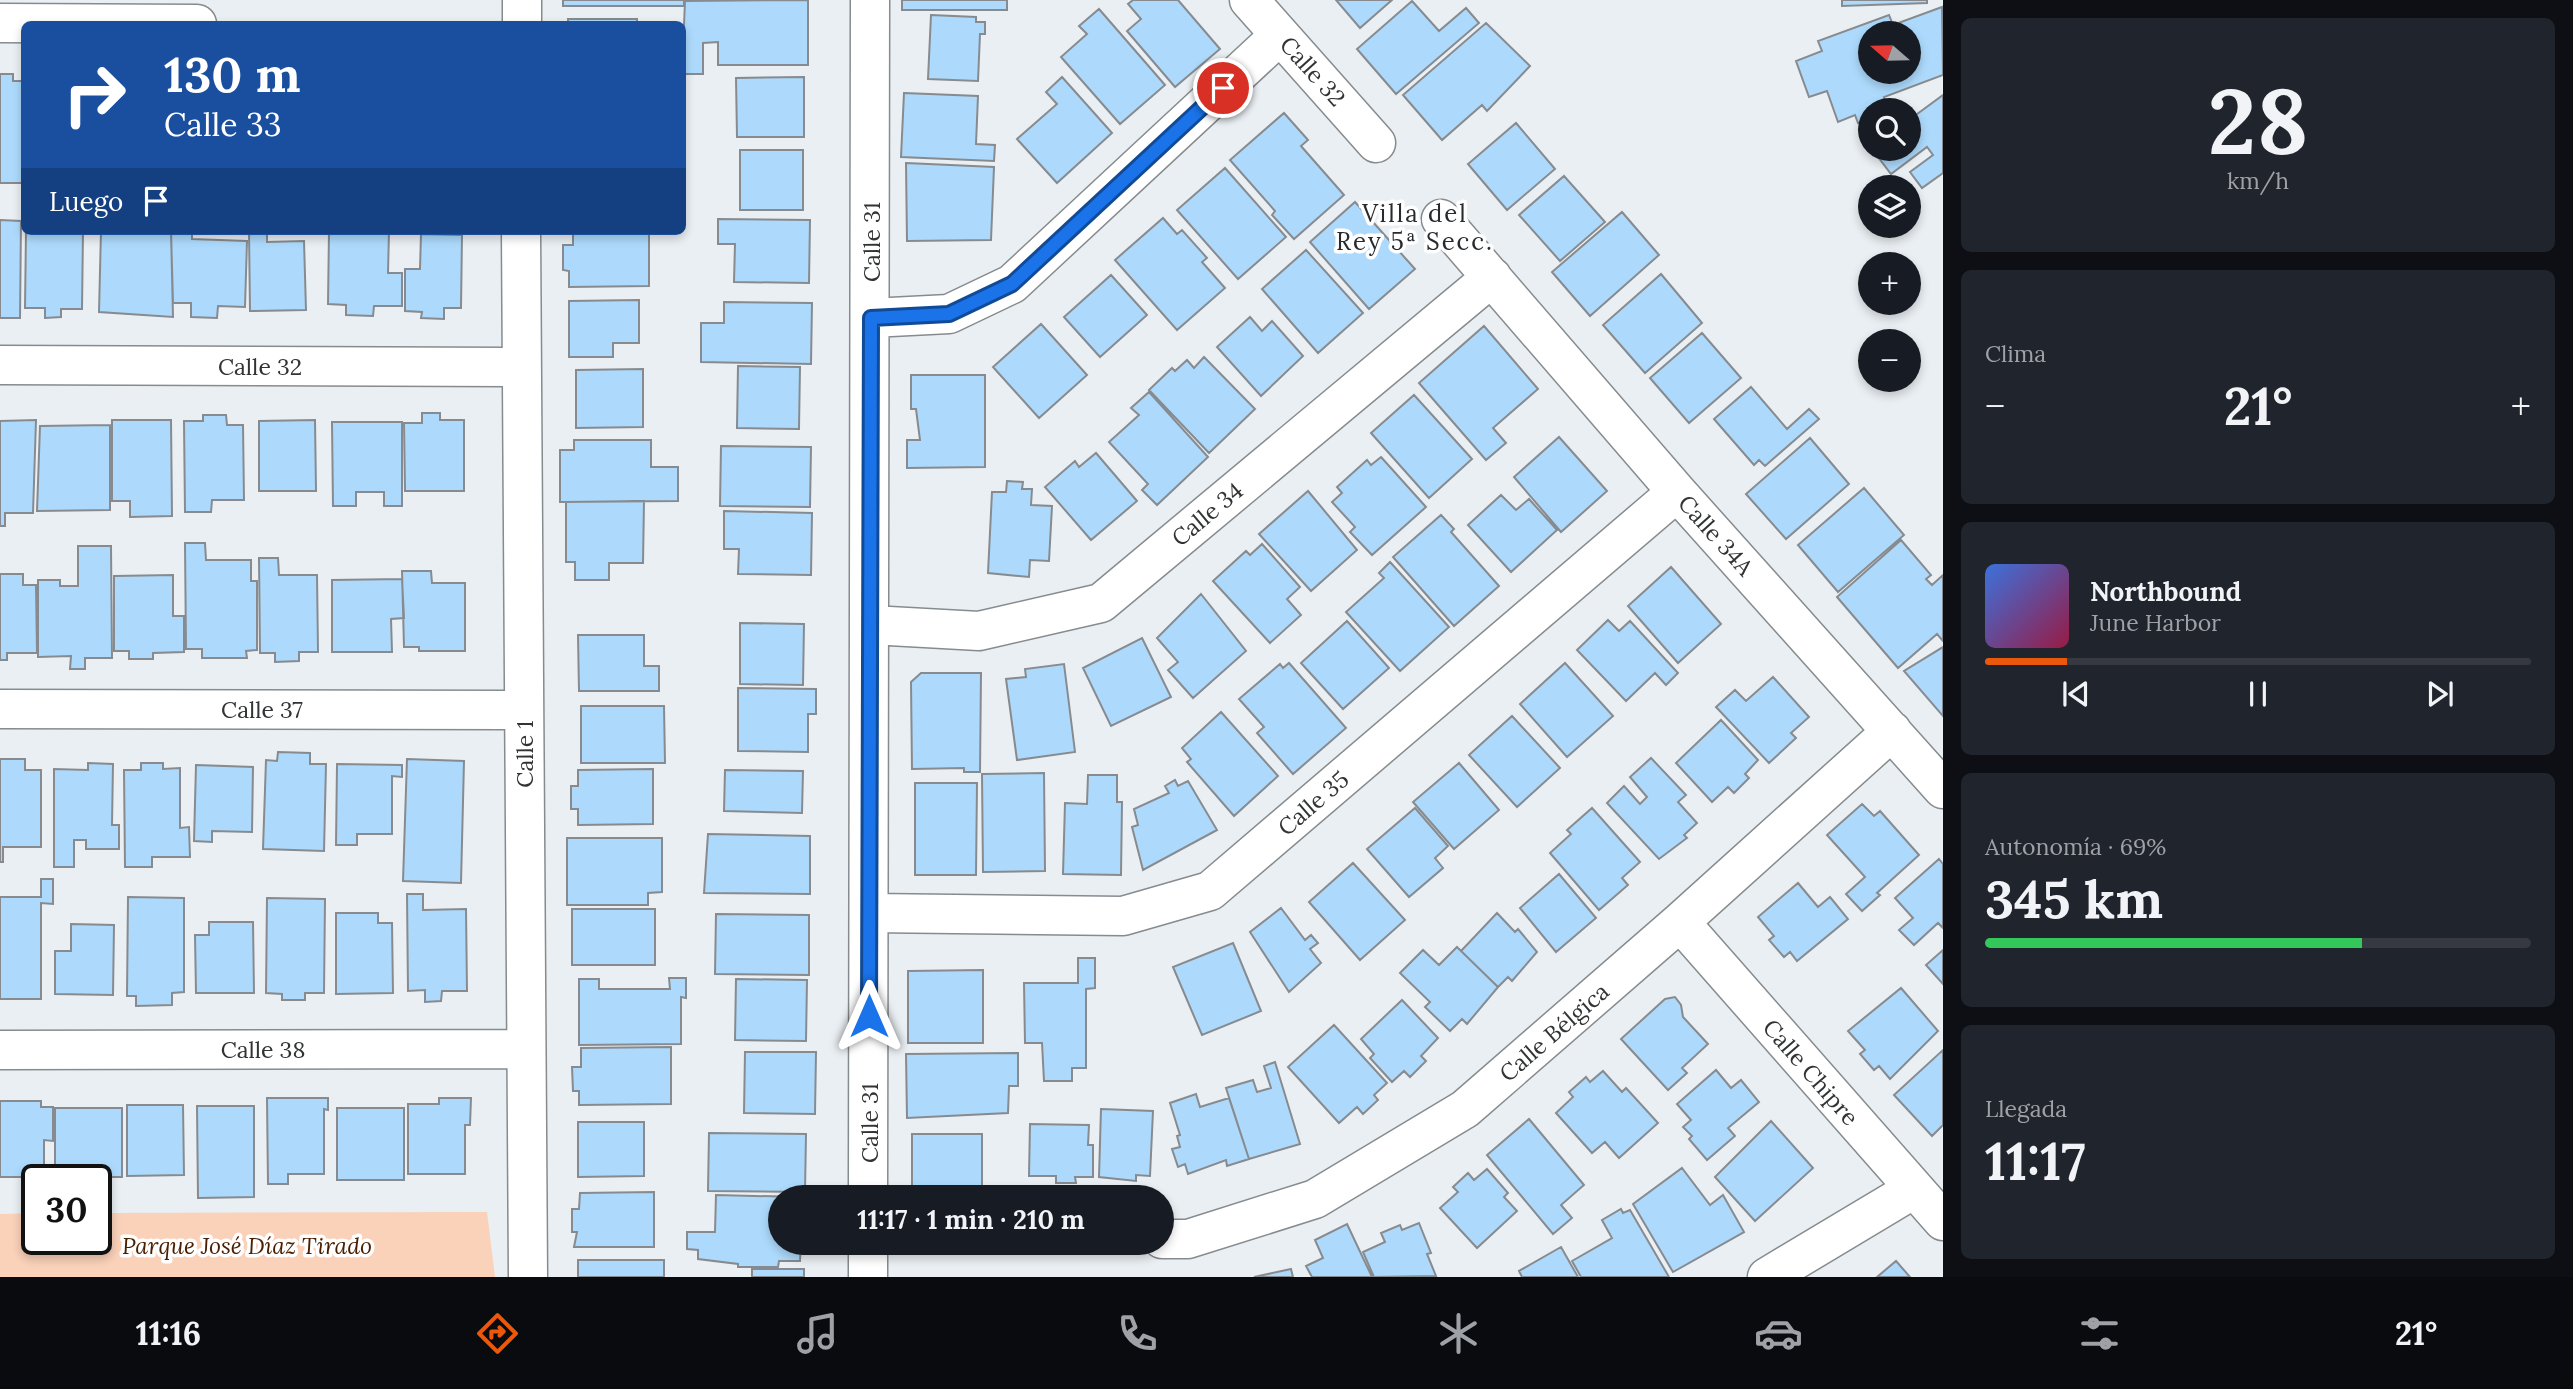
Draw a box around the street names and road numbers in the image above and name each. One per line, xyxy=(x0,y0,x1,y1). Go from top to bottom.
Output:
street label: Calle 32 xyxy=(1274,30,1352,112)
street label: Calle 31 xyxy=(857,202,886,282)
street label: Calle 32 xyxy=(218,352,302,381)
street label: Calle 34 xyxy=(1165,476,1249,552)
street label: Calle 34A xyxy=(1672,489,1760,582)
street label: Calle 37 xyxy=(221,695,303,724)
street label: Calle 1 xyxy=(510,720,539,788)
street label: Calle 35 xyxy=(1272,764,1354,842)
street label: Calle Bélgica xyxy=(1493,976,1615,1087)
street label: Calle Chipre xyxy=(1757,1013,1865,1131)
street label: Calle 38 xyxy=(221,1035,305,1064)
street label: Calle 31 xyxy=(855,1083,884,1163)

